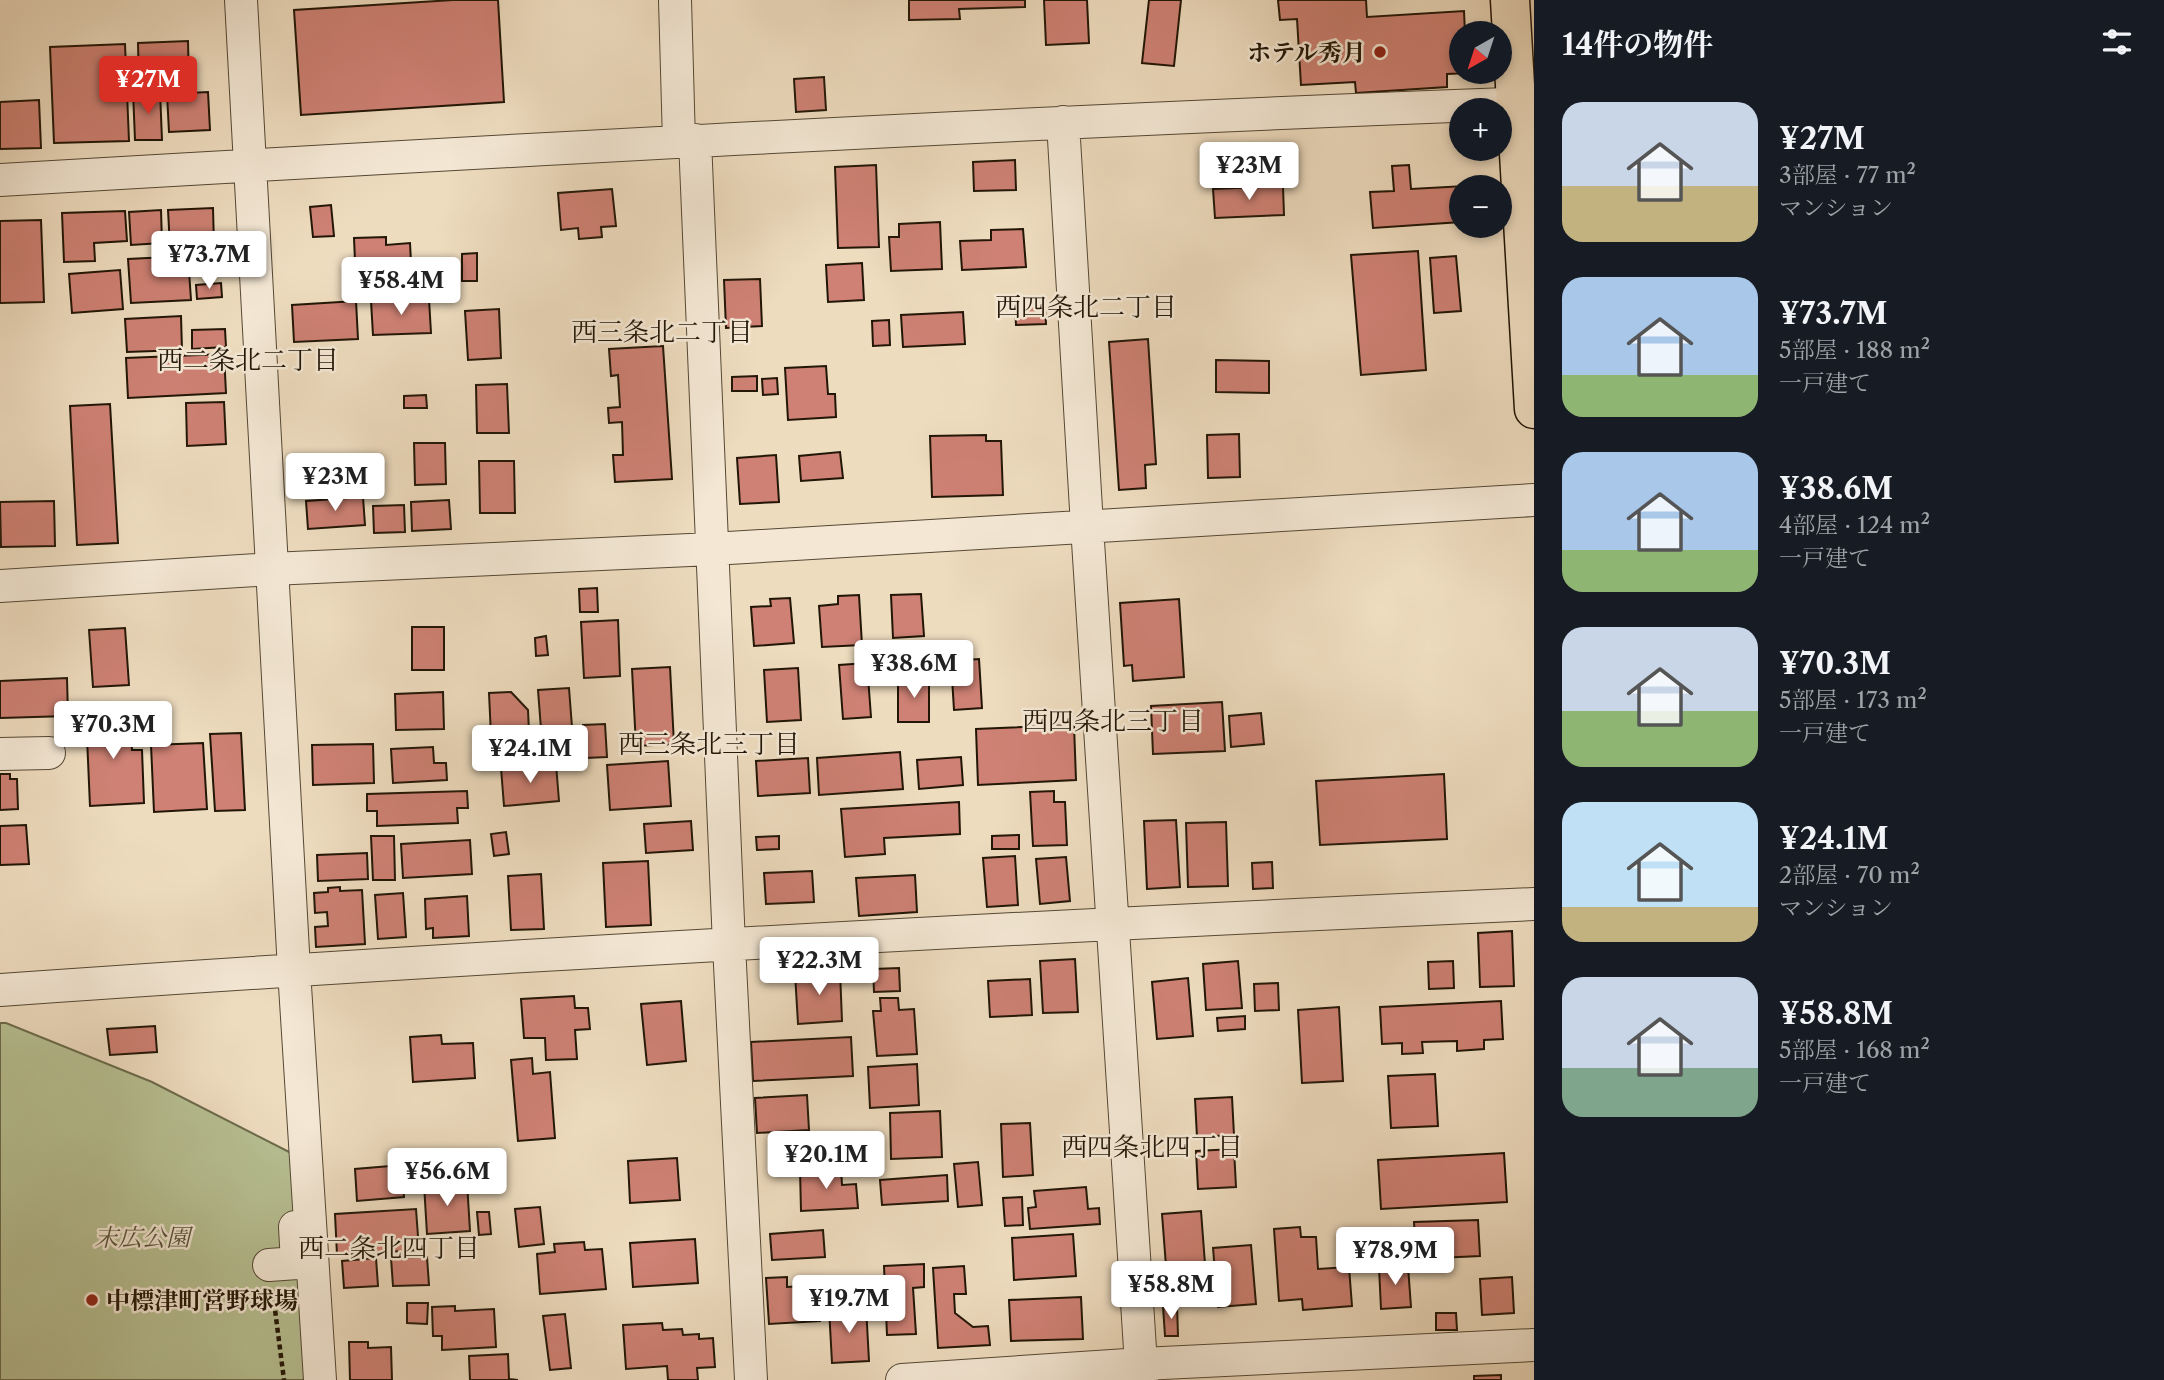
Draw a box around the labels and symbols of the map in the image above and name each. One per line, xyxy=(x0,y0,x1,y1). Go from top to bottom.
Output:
north arrow xyxy=(1449,21,1512,84)
place label: ホテル秀月 xyxy=(1247,38,1366,67)
marker: ホテル秀月 xyxy=(1372,44,1388,60)
pin: ¥27M xyxy=(107,57,189,116)
pin: ¥23M xyxy=(1208,142,1290,202)
pin: ¥73.7M xyxy=(152,232,266,291)
pin: ¥58.4M xyxy=(344,258,458,317)
district label: 西四条北二丁目 xyxy=(995,291,1177,323)
district label: 西三条北二丁目 xyxy=(571,316,753,348)
district label: 西二条北二丁目 xyxy=(157,344,339,376)
pin: ¥23M xyxy=(294,454,376,513)
pin: ¥38.6M xyxy=(857,640,971,700)
pin: ¥70.3M xyxy=(56,702,170,761)
district label: 西四条北三丁目 xyxy=(1022,705,1204,737)
pin: ¥24.1M xyxy=(473,726,587,785)
district label: 西三条北三丁目 xyxy=(618,728,800,760)
pin: ¥22.3M xyxy=(762,937,876,997)
district label: 西四条北四丁目 xyxy=(1061,1131,1243,1163)
pin: ¥20.1M xyxy=(769,1132,883,1191)
pin: ¥56.6M xyxy=(390,1148,504,1208)
park label: 末広公園 xyxy=(94,1223,194,1252)
pin: ¥78.9M xyxy=(1338,1228,1452,1287)
district label: 西二条北四丁目 xyxy=(298,1232,480,1264)
pin: ¥58.8M xyxy=(1114,1262,1228,1321)
pin: ¥19.7M xyxy=(792,1276,906,1335)
place label: 中標津町営野球場 xyxy=(106,1286,298,1315)
marker: 中標津町営野球場 xyxy=(84,1292,100,1308)

